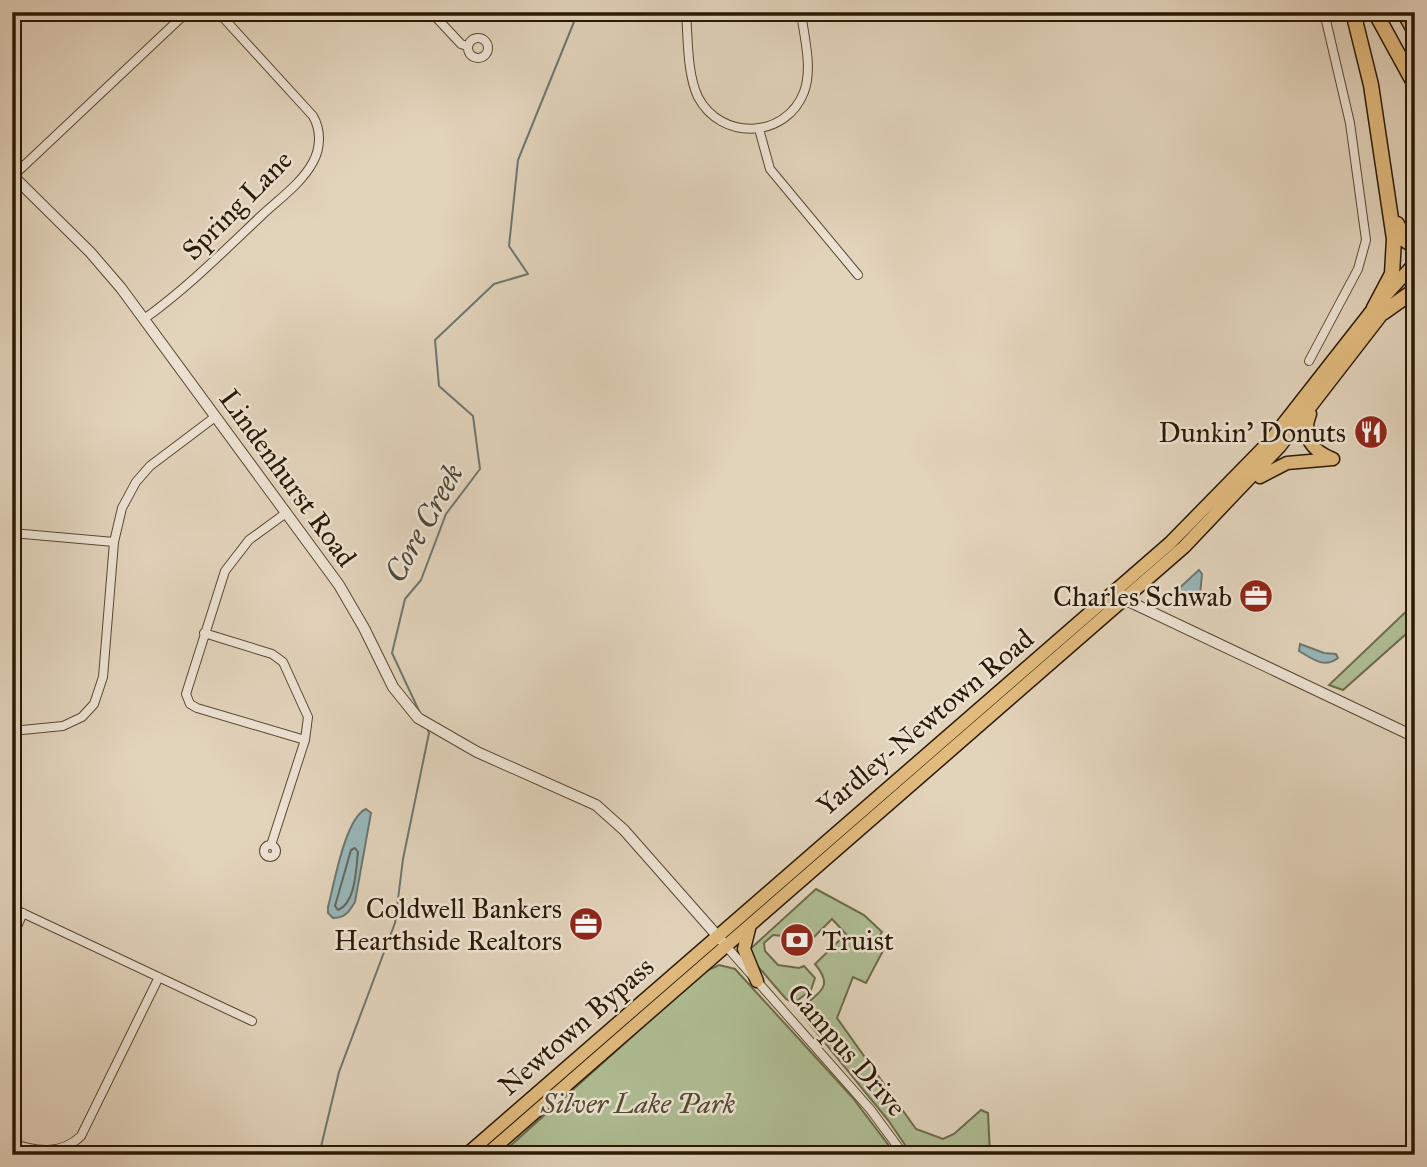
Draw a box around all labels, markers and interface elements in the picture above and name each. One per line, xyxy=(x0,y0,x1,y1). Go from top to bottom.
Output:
street label: Spring Lane xyxy=(175,143,299,267)
street label: Lindenhurst Road xyxy=(212,382,364,574)
restaurant icon: Dunkin' Donuts xyxy=(1352,413,1390,451)
place label: Dunkin' Donuts xyxy=(1159,415,1346,450)
water label: Core Creek xyxy=(377,458,471,588)
office icon: Charles Schwab xyxy=(1237,577,1275,615)
place label: Charles Schwab xyxy=(1053,579,1232,614)
street label: Yardley-Newtown Road xyxy=(809,621,1041,823)
place label: Coldwell Bankers Hearthside Realtors xyxy=(334,891,562,958)
office icon: Coldwell Bankers Hearthside Realtors xyxy=(567,905,605,943)
bank icon: Truist xyxy=(778,921,816,959)
place label: Truist xyxy=(822,923,894,958)
street label: Newtown Bypass xyxy=(491,949,661,1103)
street label: Campus Drive xyxy=(780,976,914,1124)
park label: Silver Lake Park xyxy=(540,1086,736,1121)

